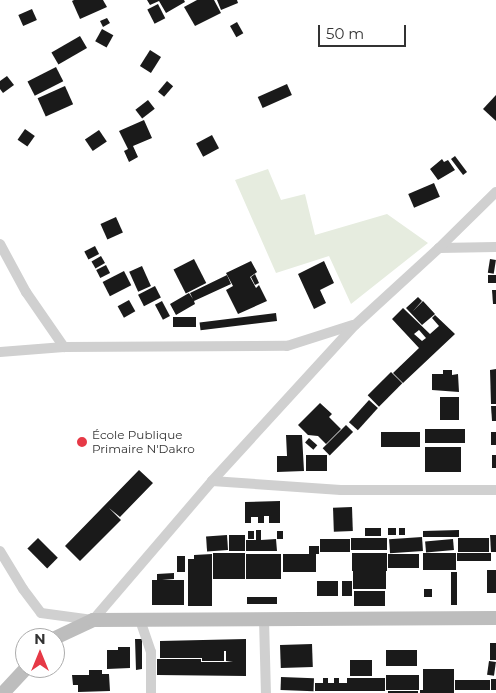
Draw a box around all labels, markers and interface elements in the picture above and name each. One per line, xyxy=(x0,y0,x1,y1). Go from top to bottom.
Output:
scale bar xyxy=(321,15,408,47)
text: 50 m xyxy=(326,24,364,43)
place label: École Publique Primaire N'Dakro xyxy=(92,428,195,456)
marker: École Publique Primaire N'Dakro xyxy=(76,436,88,448)
north arrow xyxy=(15,628,65,678)
text: N xyxy=(34,630,46,648)

